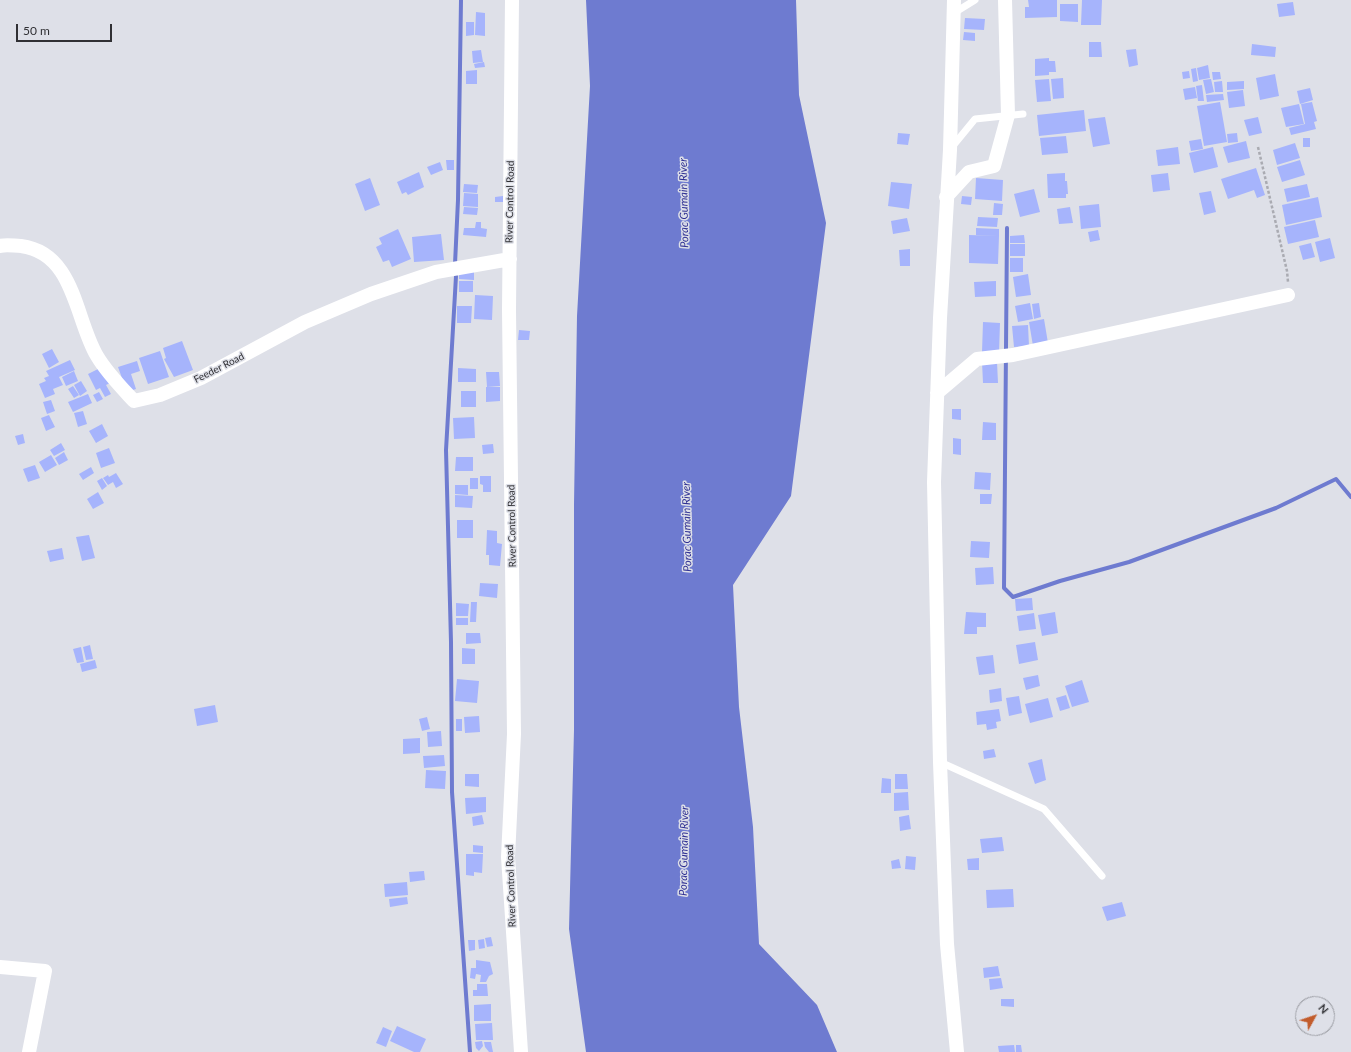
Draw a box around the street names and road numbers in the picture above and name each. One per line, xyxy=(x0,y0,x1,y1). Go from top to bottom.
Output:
street label: River Control Road xyxy=(503,161,517,243)
street label: Feeder Road xyxy=(192,350,246,386)
street label: River Control Road xyxy=(505,485,519,567)
street label: River Control Road xyxy=(504,844,518,928)

